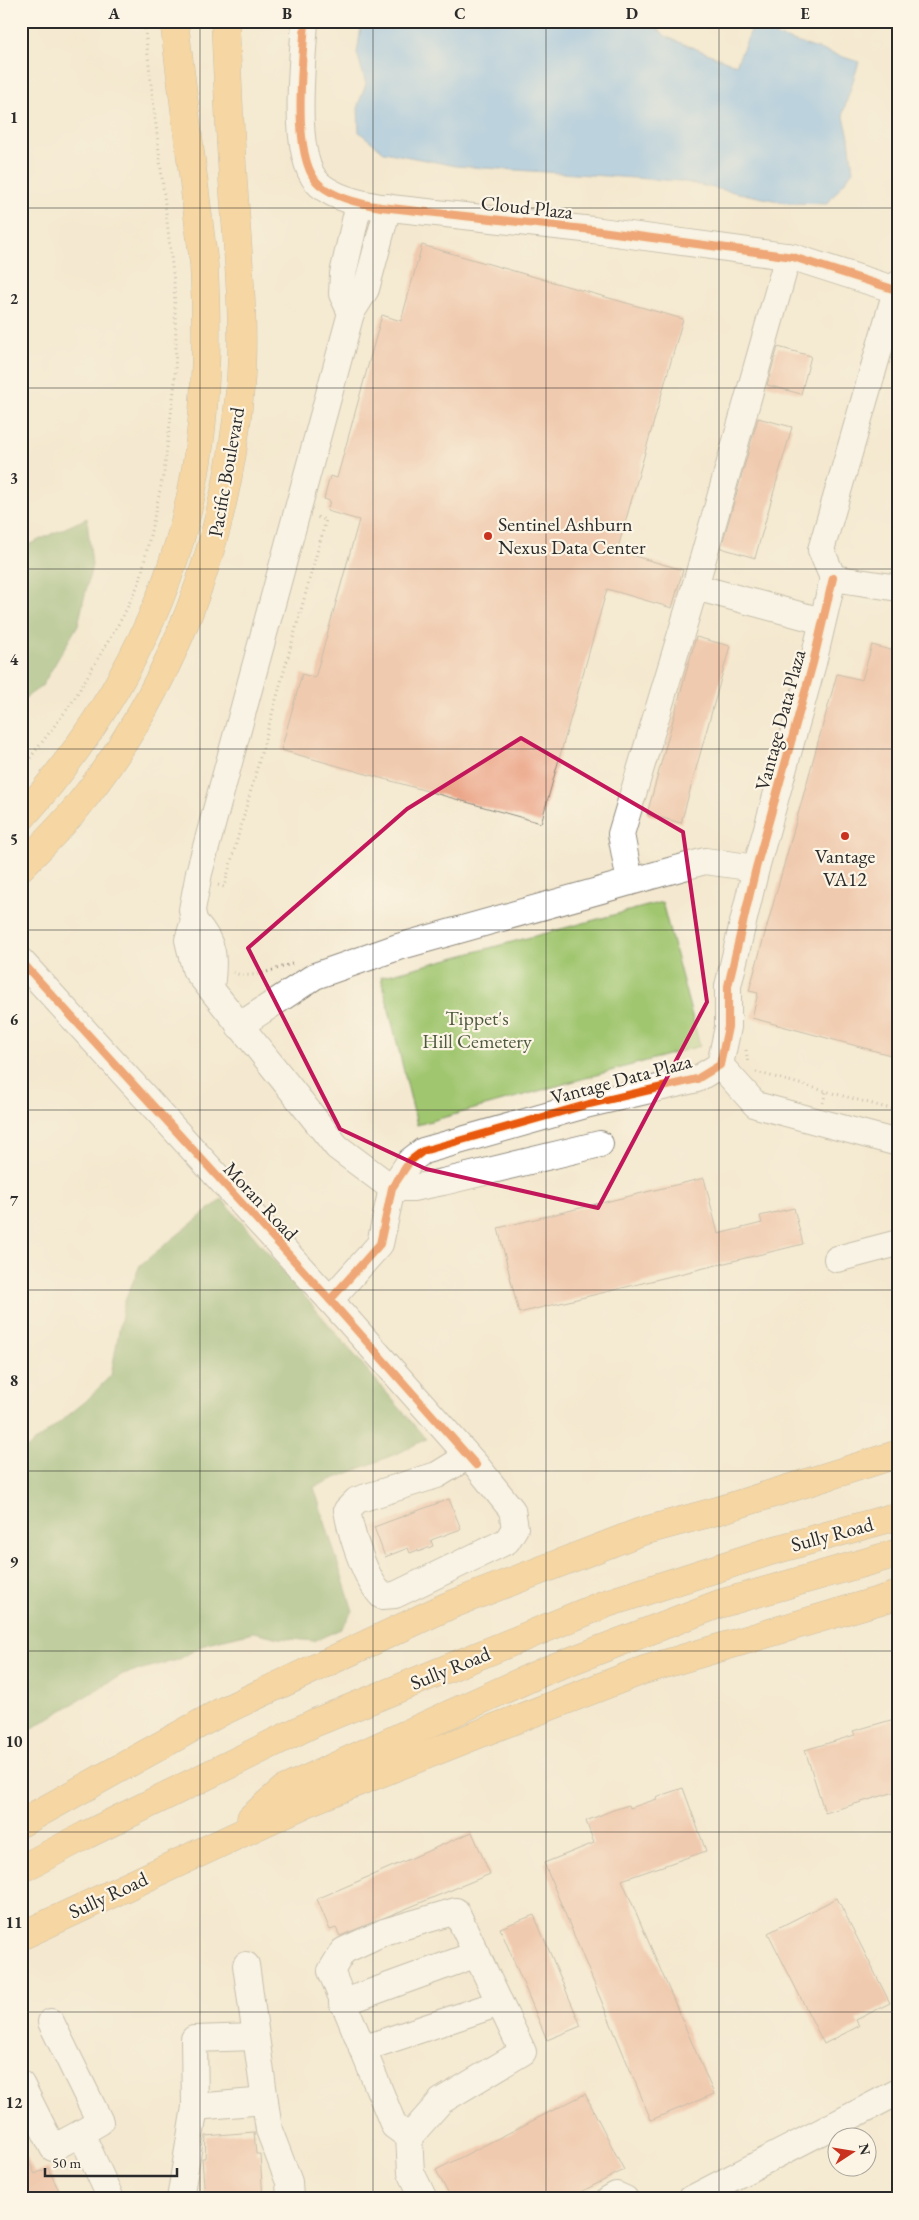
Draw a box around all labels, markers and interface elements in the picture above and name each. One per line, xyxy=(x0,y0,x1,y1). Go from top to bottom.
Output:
text: A xyxy=(107,3,120,24)
text: B xyxy=(282,3,292,24)
text: C xyxy=(454,3,466,24)
text: D xyxy=(626,3,638,24)
text: E xyxy=(800,3,810,24)
text: 1 xyxy=(10,107,18,128)
street label: Cloud Plaza xyxy=(480,189,574,225)
text: 2 xyxy=(10,288,19,309)
street label: Pacific Boulevard xyxy=(202,404,250,539)
text: 3 xyxy=(10,468,18,489)
place label: Sentinel Ashburn Nexus Data Center xyxy=(498,511,646,560)
marker: Sentinel Ashburn Nexus Data Center xyxy=(482,530,494,542)
street label: Vantage Data Plaza xyxy=(749,647,811,793)
text: 4 xyxy=(10,649,19,670)
text: 5 xyxy=(10,829,18,850)
marker: Vantage VA12 xyxy=(839,830,851,842)
place label: Vantage VA12 xyxy=(815,843,876,892)
park label: Tippet's Hill Cemetery xyxy=(422,1005,532,1054)
text: 6 xyxy=(10,1009,19,1030)
street label: Vantage Data Plaza xyxy=(548,1048,694,1110)
street label: Moran Road xyxy=(218,1156,305,1247)
text: 7 xyxy=(10,1190,19,1211)
text: 8 xyxy=(10,1370,18,1391)
street label: Sully Road xyxy=(788,1510,877,1557)
text: 9 xyxy=(10,1551,19,1572)
street label: Sully Road xyxy=(406,1640,495,1696)
text: 10 xyxy=(6,1731,23,1752)
street label: Sully Road xyxy=(64,1865,152,1925)
text: 11 xyxy=(6,1912,22,1933)
text: 12 xyxy=(6,2092,23,2113)
north arrow xyxy=(826,2128,876,2178)
text: N xyxy=(855,2142,875,2157)
scale bar xyxy=(45,2145,178,2177)
text: 50 m xyxy=(52,2153,81,2172)

